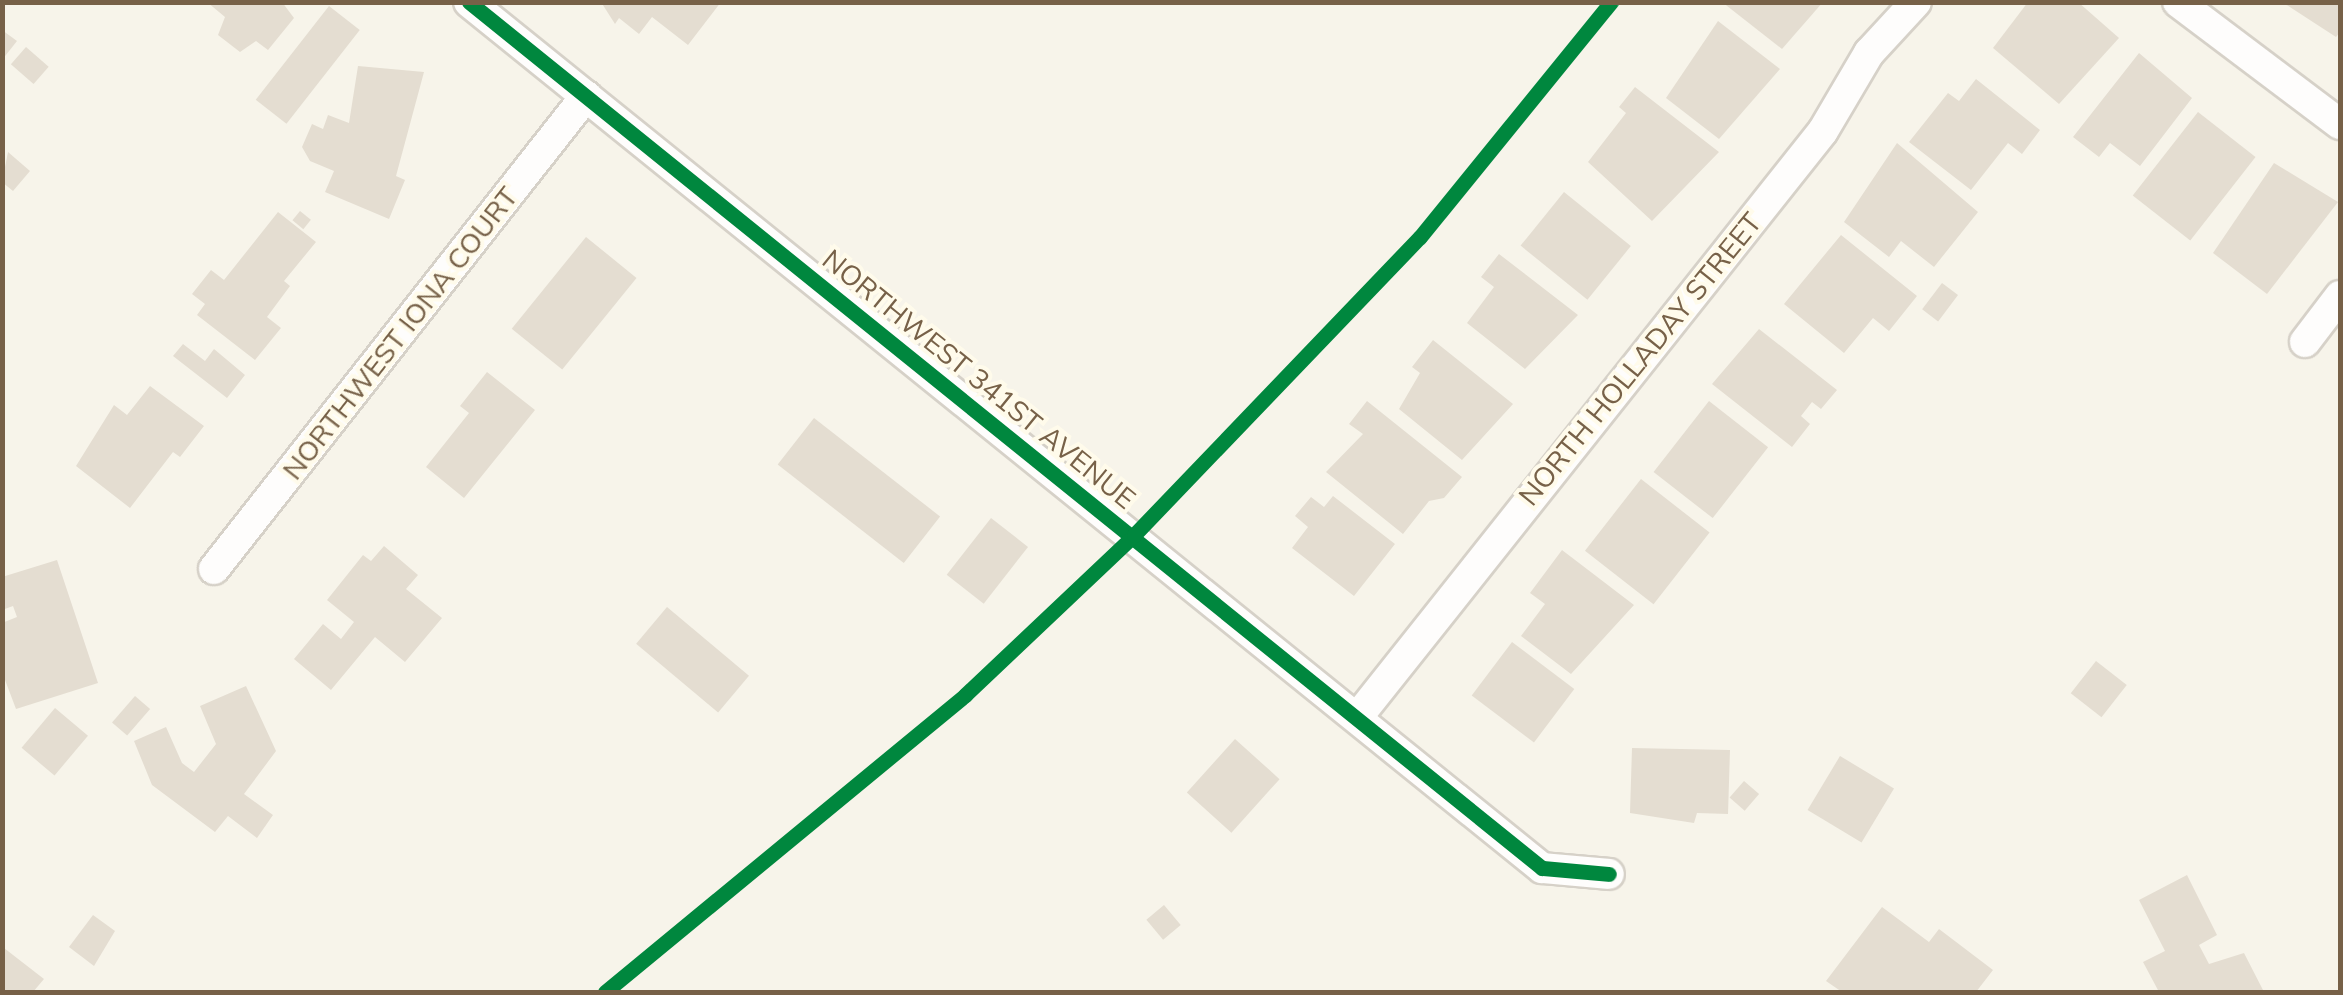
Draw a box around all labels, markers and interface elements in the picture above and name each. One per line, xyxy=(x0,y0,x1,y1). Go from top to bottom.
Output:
street label: NORTHWEST IONA COURT xyxy=(275,180,525,486)
street label: NORTH HOLLADAY STREET xyxy=(1511,206,1769,512)
street label: NORTHWEST 341ST AVENUE xyxy=(816,242,1142,516)

